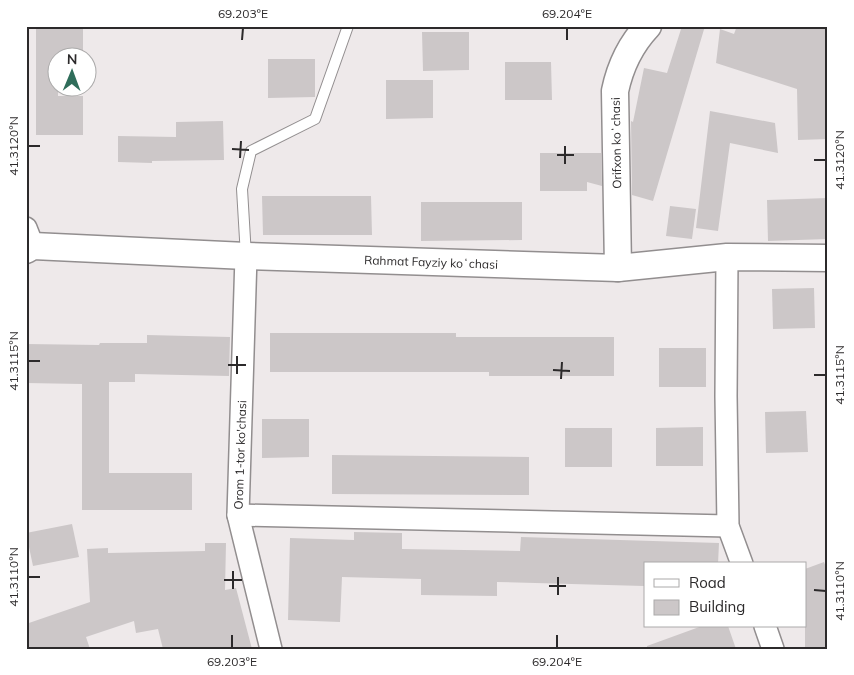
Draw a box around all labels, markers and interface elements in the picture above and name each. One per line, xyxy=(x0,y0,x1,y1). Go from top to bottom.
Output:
text: 69.203°E xyxy=(218,6,268,21)
text: 69.204°E xyxy=(542,6,592,21)
north arrow xyxy=(48,48,98,98)
text: N xyxy=(67,50,78,68)
street label: Orifxon koʻchasi xyxy=(608,97,624,189)
text: 41.3120°N xyxy=(6,116,21,176)
text: 41.3120°N xyxy=(832,130,847,190)
street label: Rahmat Fayziy koʻchasi xyxy=(364,252,498,272)
text: 41.3115°N xyxy=(6,331,21,391)
text: 41.3115°N xyxy=(832,345,847,405)
street label: Orom 1-tor ko'chasi xyxy=(231,400,249,510)
text: 41.3110°N xyxy=(6,547,21,607)
text: 41.3110°N xyxy=(832,561,847,621)
legend xyxy=(644,562,806,628)
text: Road xyxy=(689,573,726,592)
text: Building xyxy=(689,597,745,616)
text: 69.203°E xyxy=(207,654,257,669)
text: 69.204°E xyxy=(532,654,582,669)

